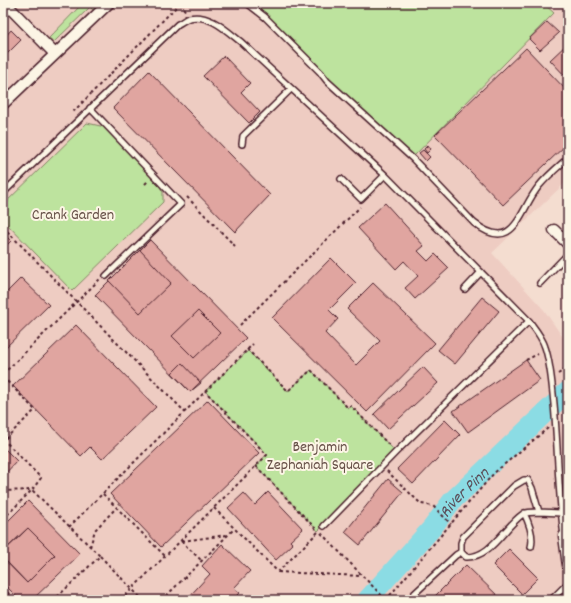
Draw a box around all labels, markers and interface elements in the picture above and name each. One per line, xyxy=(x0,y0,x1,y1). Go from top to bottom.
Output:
park label: Crank Garden xyxy=(32,204,114,227)
park label: Benjamin Zephaniah Square xyxy=(267,436,373,477)
water label: River Pinn xyxy=(435,462,496,524)

